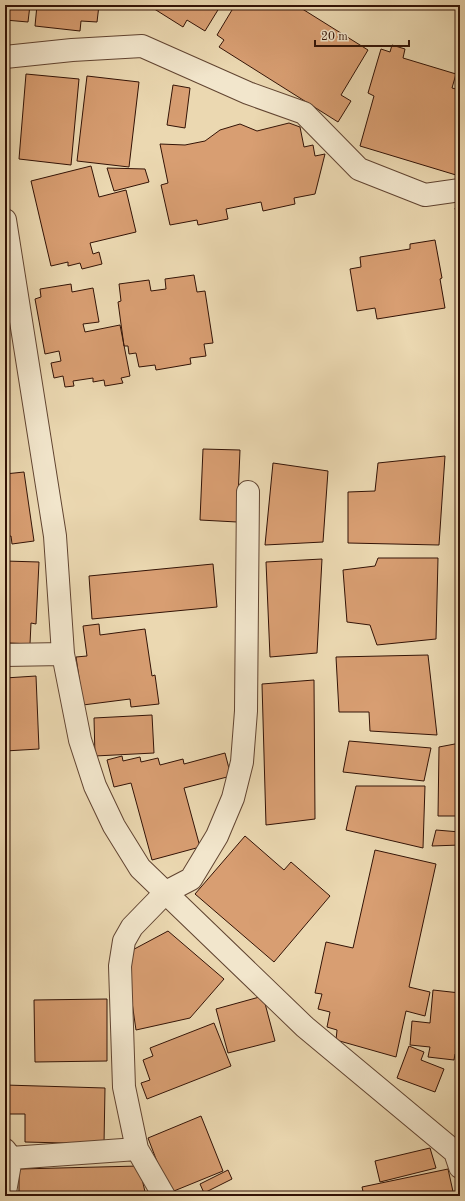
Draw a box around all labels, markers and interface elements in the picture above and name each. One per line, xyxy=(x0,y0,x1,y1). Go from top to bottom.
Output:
scale bar xyxy=(315,22,409,48)
text: 20 m xyxy=(321,31,348,43)

